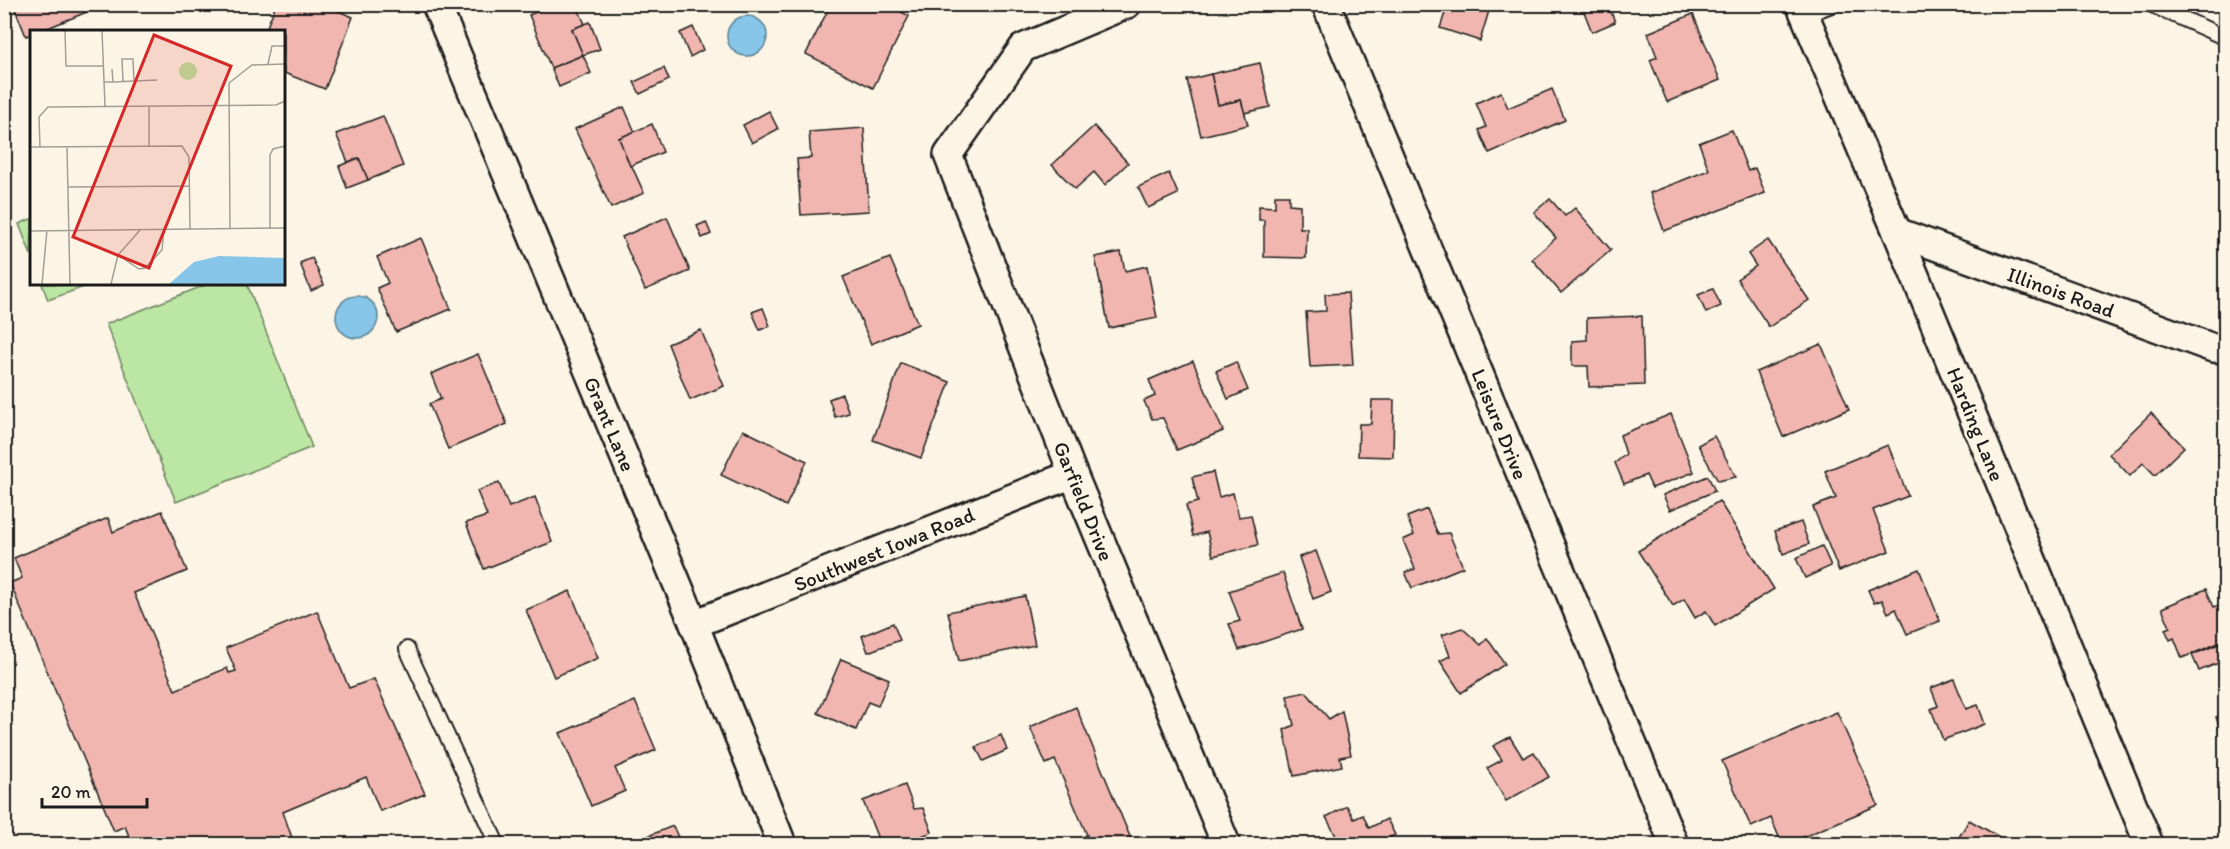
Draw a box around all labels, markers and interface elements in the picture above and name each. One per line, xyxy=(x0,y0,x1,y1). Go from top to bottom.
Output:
inset map xyxy=(30,30,285,285)
street label: Illinois Road xyxy=(2004,261,2118,323)
street label: Harding Lane xyxy=(1942,363,2010,485)
street label: Leisure Drive xyxy=(1466,365,1534,483)
street label: Grant Lane xyxy=(579,373,641,475)
street label: Garfield Drive xyxy=(1049,438,1119,564)
street label: Southwest Iowa Road xyxy=(790,501,978,597)
scale bar xyxy=(42,771,147,809)
text: 20 m xyxy=(51,781,91,803)

